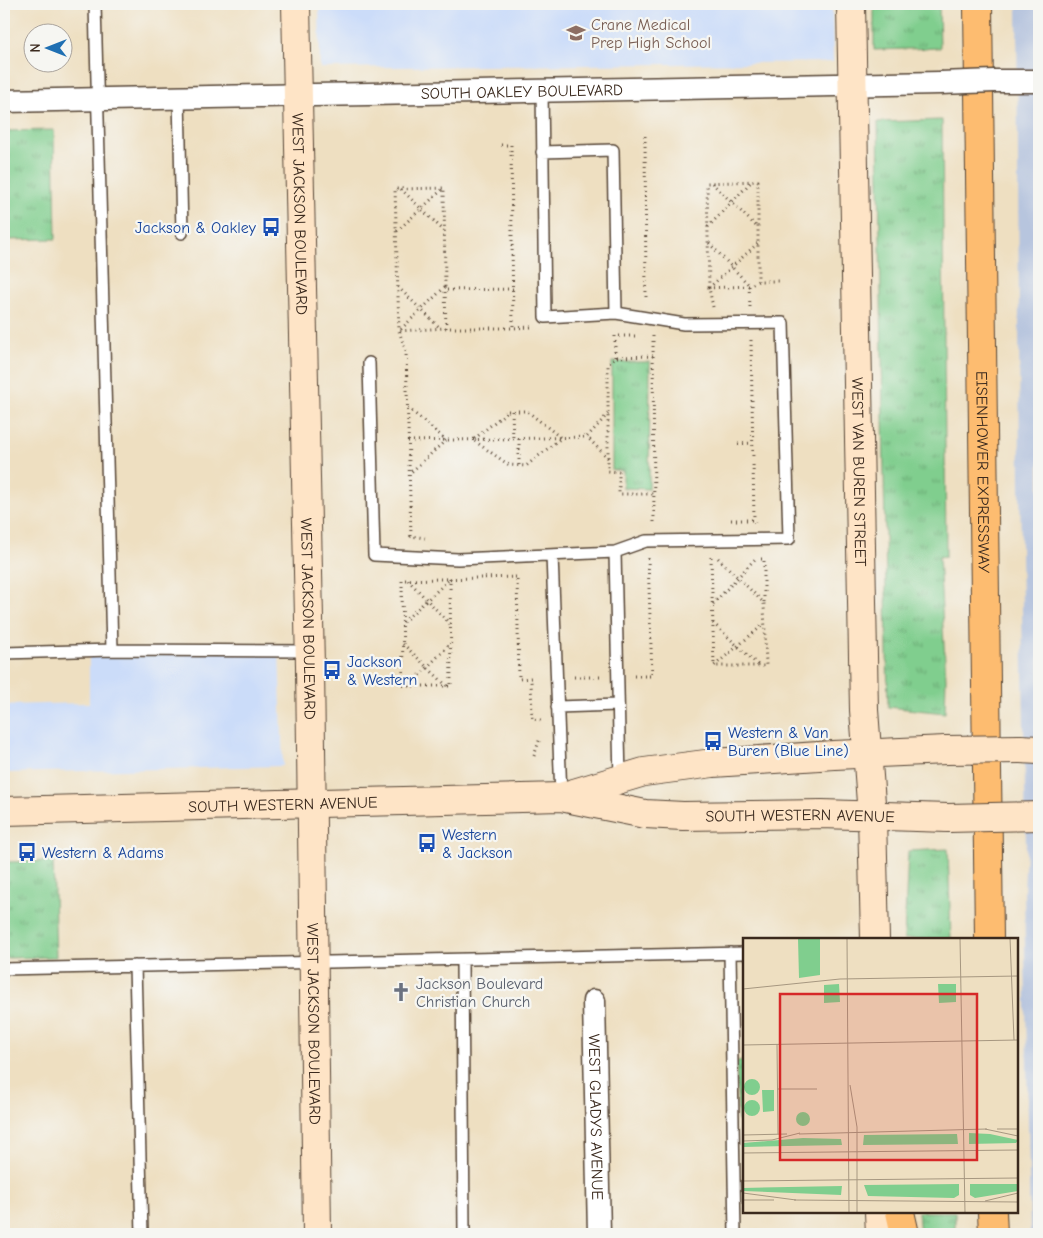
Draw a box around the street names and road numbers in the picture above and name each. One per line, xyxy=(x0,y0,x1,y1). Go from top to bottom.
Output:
street label: SOUTH OAKLEY BOULEVARD xyxy=(421,81,623,103)
street label: WEST JACKSON BOULEVARD xyxy=(288,113,311,315)
street label: EISENHOWER EXPRESSWAY xyxy=(972,371,993,574)
street label: WEST VAN BUREN STREET xyxy=(848,377,869,567)
street label: WEST JACKSON BOULEVARD xyxy=(297,518,319,720)
street label: SOUTH WESTERN AVENUE xyxy=(188,794,378,816)
street label: SOUTH WESTERN AVENUE xyxy=(705,806,895,826)
street label: WEST JACKSON BOULEVARD xyxy=(303,923,324,1125)
street label: WEST GLADYS AVENUE xyxy=(585,1034,606,1201)

